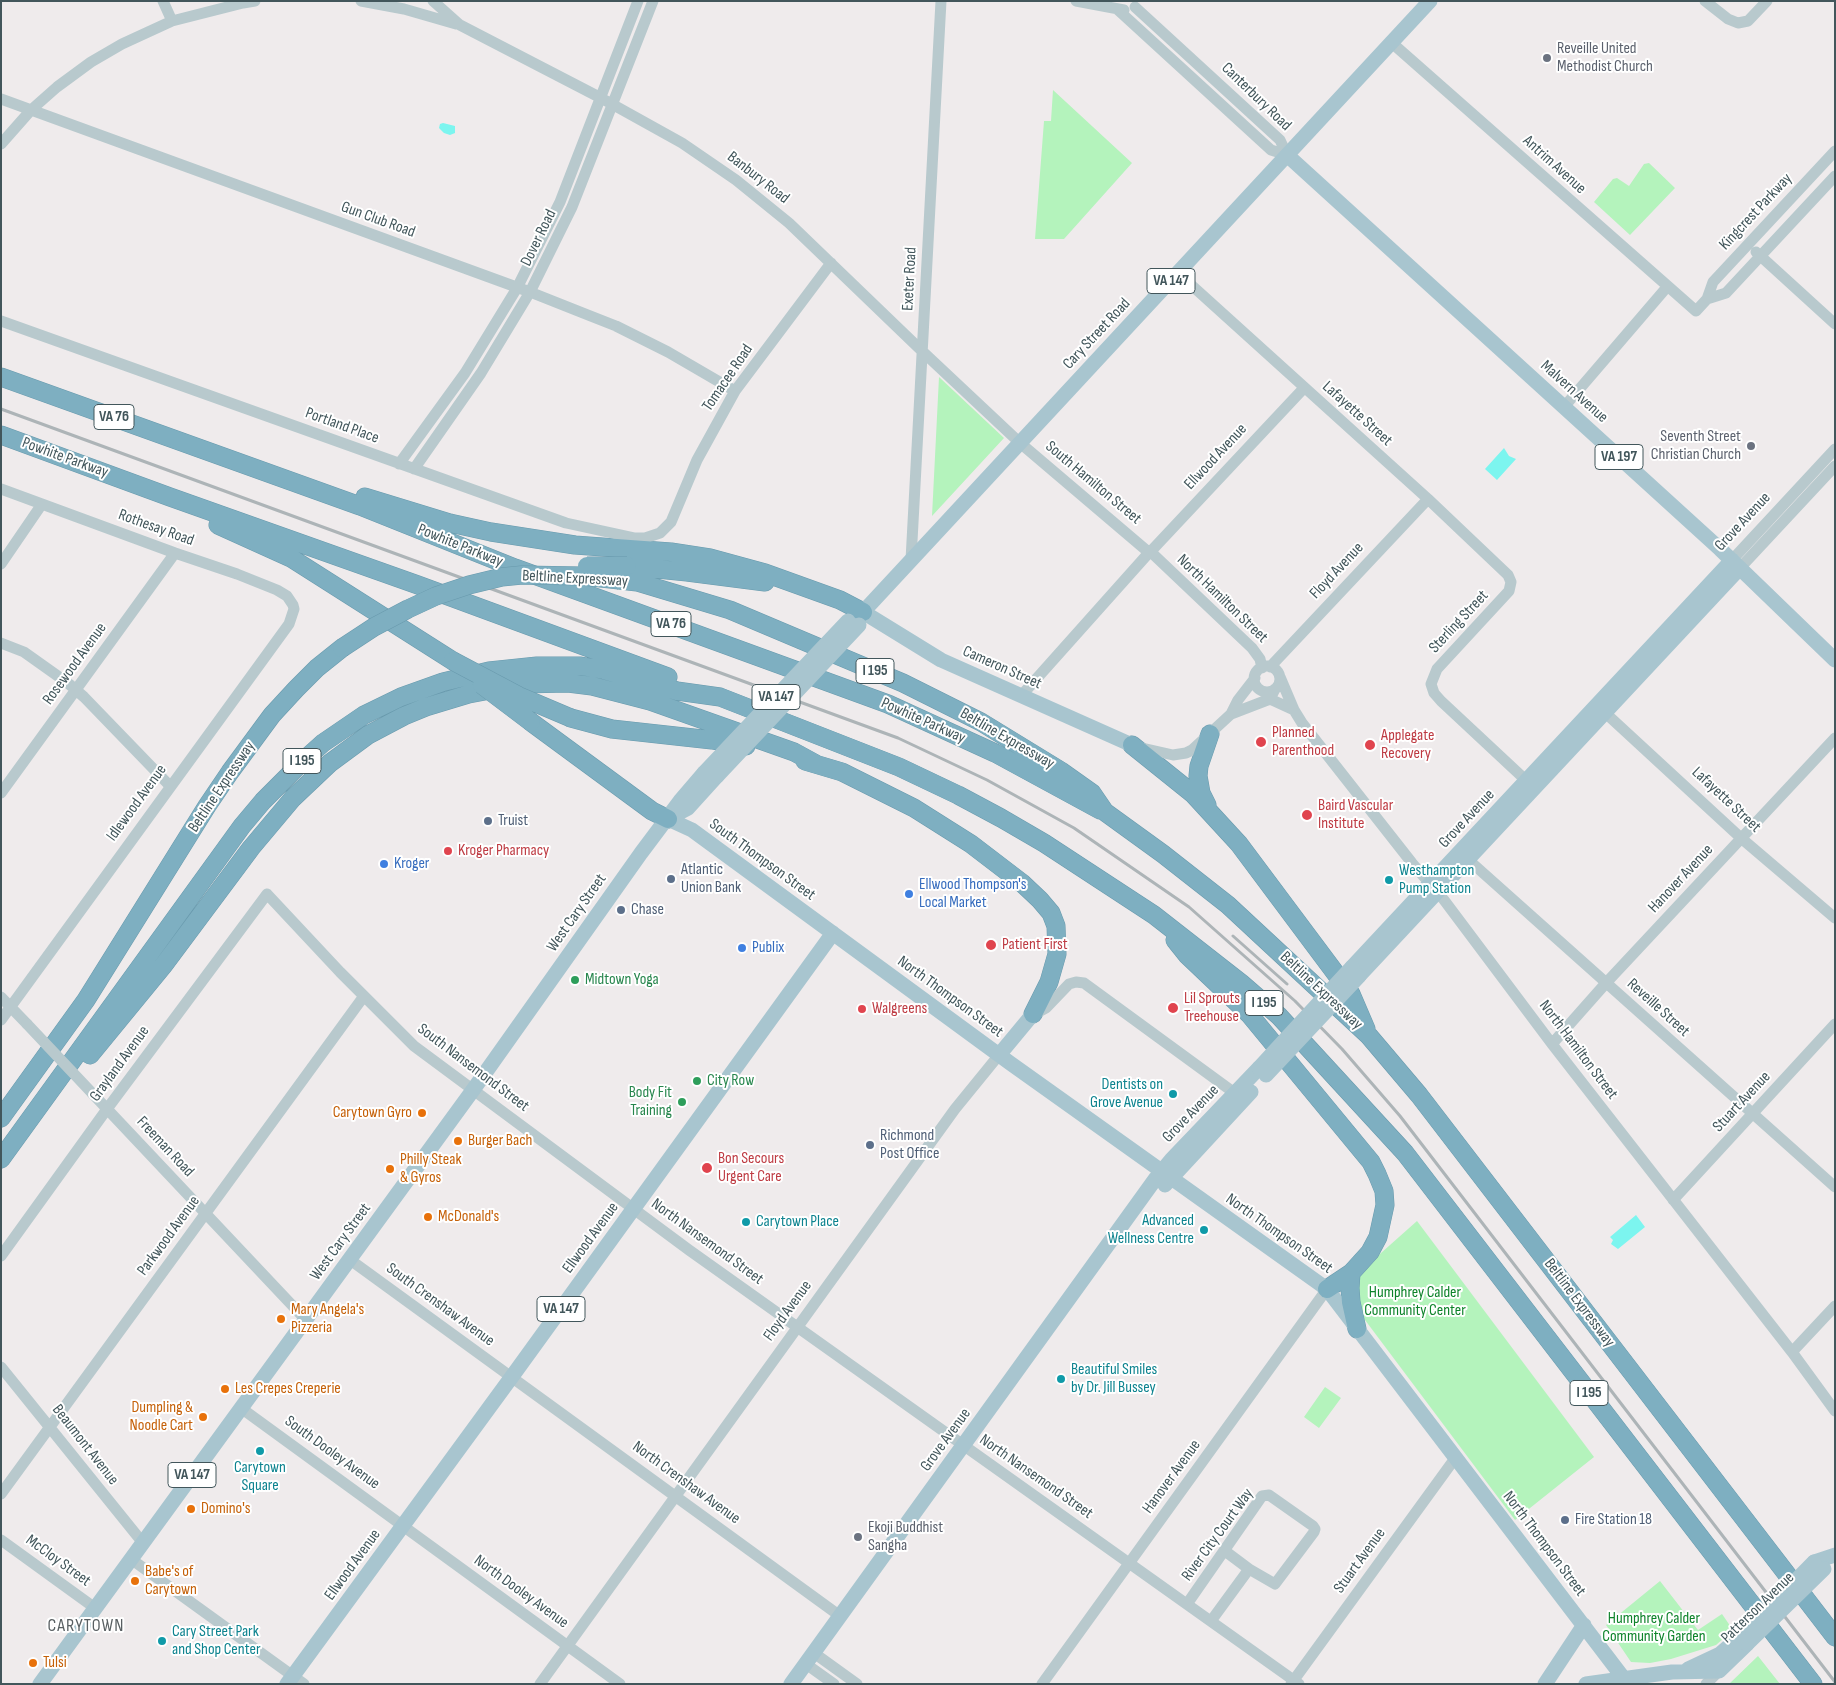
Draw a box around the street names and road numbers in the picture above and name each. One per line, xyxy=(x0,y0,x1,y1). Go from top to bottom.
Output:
street label: Canterbury Road xyxy=(1217,59,1295,135)
street label: Antrim Avenue xyxy=(1518,132,1590,198)
street label: Banbury Road xyxy=(723,148,793,208)
street label: Kingcrest Parkway xyxy=(1716,170,1796,254)
street label: Gun Club Road xyxy=(338,198,418,242)
street label: Dover Road xyxy=(517,207,561,269)
street label: Exeter Road xyxy=(899,247,921,311)
road number: VA 147 xyxy=(1147,268,1195,294)
street label: Cary Street Road xyxy=(1059,295,1135,373)
street label: Tomacee Road xyxy=(699,341,757,415)
street label: Malvern Avenue xyxy=(1536,357,1612,427)
street label: Lafayette Street xyxy=(1318,378,1396,450)
road number: VA 76 xyxy=(94,404,134,430)
street label: Portland Place xyxy=(303,404,381,448)
street label: Ellwood Avenue xyxy=(1181,420,1251,494)
street label: Powhite Parkway xyxy=(19,434,111,482)
street label: South Hamilton Street xyxy=(1041,437,1145,529)
road number: VA 197 xyxy=(1595,444,1643,470)
street label: Grove Avenue xyxy=(1711,489,1775,555)
street label: Rothesay Road xyxy=(116,505,196,551)
street label: Powhite Parkway xyxy=(415,520,505,572)
street label: Floyd Avenue xyxy=(1306,539,1368,603)
street label: North Hamilton Street xyxy=(1173,551,1271,647)
street label: Beltline Expressway xyxy=(522,567,628,591)
street label: Sterling Street xyxy=(1425,587,1493,657)
road number: VA 76 xyxy=(651,612,691,636)
street label: Rosewood Avenue xyxy=(39,619,111,709)
street label: Cameron Street xyxy=(960,642,1044,694)
road number: I 195 xyxy=(856,658,894,684)
road number: VA 147 xyxy=(752,684,800,710)
street label: Powhite Parkway xyxy=(878,694,968,748)
street label: Beltline Expressway xyxy=(956,704,1058,774)
street label: Beltline Expressway xyxy=(184,738,260,836)
road number: I 195 xyxy=(283,748,321,774)
street label: Idlewood Avenue xyxy=(103,761,171,845)
street label: Lafayette Street xyxy=(1688,763,1764,837)
street label: Grove Avenue xyxy=(1435,786,1499,852)
street label: South Thompson Street xyxy=(705,815,819,905)
street label: Hanover Avenue xyxy=(1645,841,1717,917)
street label: West Cary Street xyxy=(543,870,611,956)
street label: Beltline Expressway xyxy=(1276,948,1366,1034)
street label: North Thompson Street xyxy=(893,952,1007,1042)
street label: Reveille Street xyxy=(1623,975,1693,1041)
road number: I 195 xyxy=(1245,990,1283,1016)
street label: North Hamilton Street xyxy=(1535,997,1621,1103)
street label: South Nansemond Street xyxy=(414,1020,532,1116)
street label: Grayland Avenue xyxy=(86,1022,154,1106)
street label: Stuart Avenue xyxy=(1709,1068,1775,1136)
street label: Grove Avenue xyxy=(1159,1081,1223,1147)
street label: Freeman Road xyxy=(132,1113,198,1181)
street label: North Thompson Street xyxy=(1222,1190,1336,1278)
street label: Parkwood Avenue xyxy=(134,1192,204,1280)
street label: North Nansemond Street xyxy=(647,1195,767,1289)
street label: Ellwood Avenue xyxy=(559,1199,623,1277)
street label: West Cary Street xyxy=(307,1200,375,1284)
street label: Beltline Expressway xyxy=(1539,1255,1619,1351)
street label: South Crenshaw Avenue xyxy=(382,1259,498,1351)
street label: Floyd Avenue xyxy=(760,1277,816,1345)
road number: VA 147 xyxy=(537,1296,585,1322)
road number: I 195 xyxy=(1570,1380,1608,1406)
street label: Beaumont Avenue xyxy=(48,1401,122,1489)
street label: Grove Avenue xyxy=(917,1405,975,1475)
street label: South Dooley Avenue xyxy=(281,1412,383,1494)
street label: North Nansemond Street xyxy=(976,1431,1096,1523)
street label: Hanover Avenue xyxy=(1139,1436,1205,1518)
street label: North Crenshaw Avenue xyxy=(628,1437,744,1529)
road number: VA 147 xyxy=(168,1462,216,1488)
street label: River City Court Way xyxy=(1178,1485,1258,1585)
street label: North Thompson Street xyxy=(1498,1488,1590,1600)
street label: Stuart Avenue xyxy=(1330,1525,1390,1597)
street label: Ellwood Avenue xyxy=(321,1526,385,1604)
street label: McCloy Street xyxy=(22,1531,94,1591)
street label: North Dooley Avenue xyxy=(470,1551,572,1633)
street label: Patterson Avenue xyxy=(1718,1568,1798,1648)

